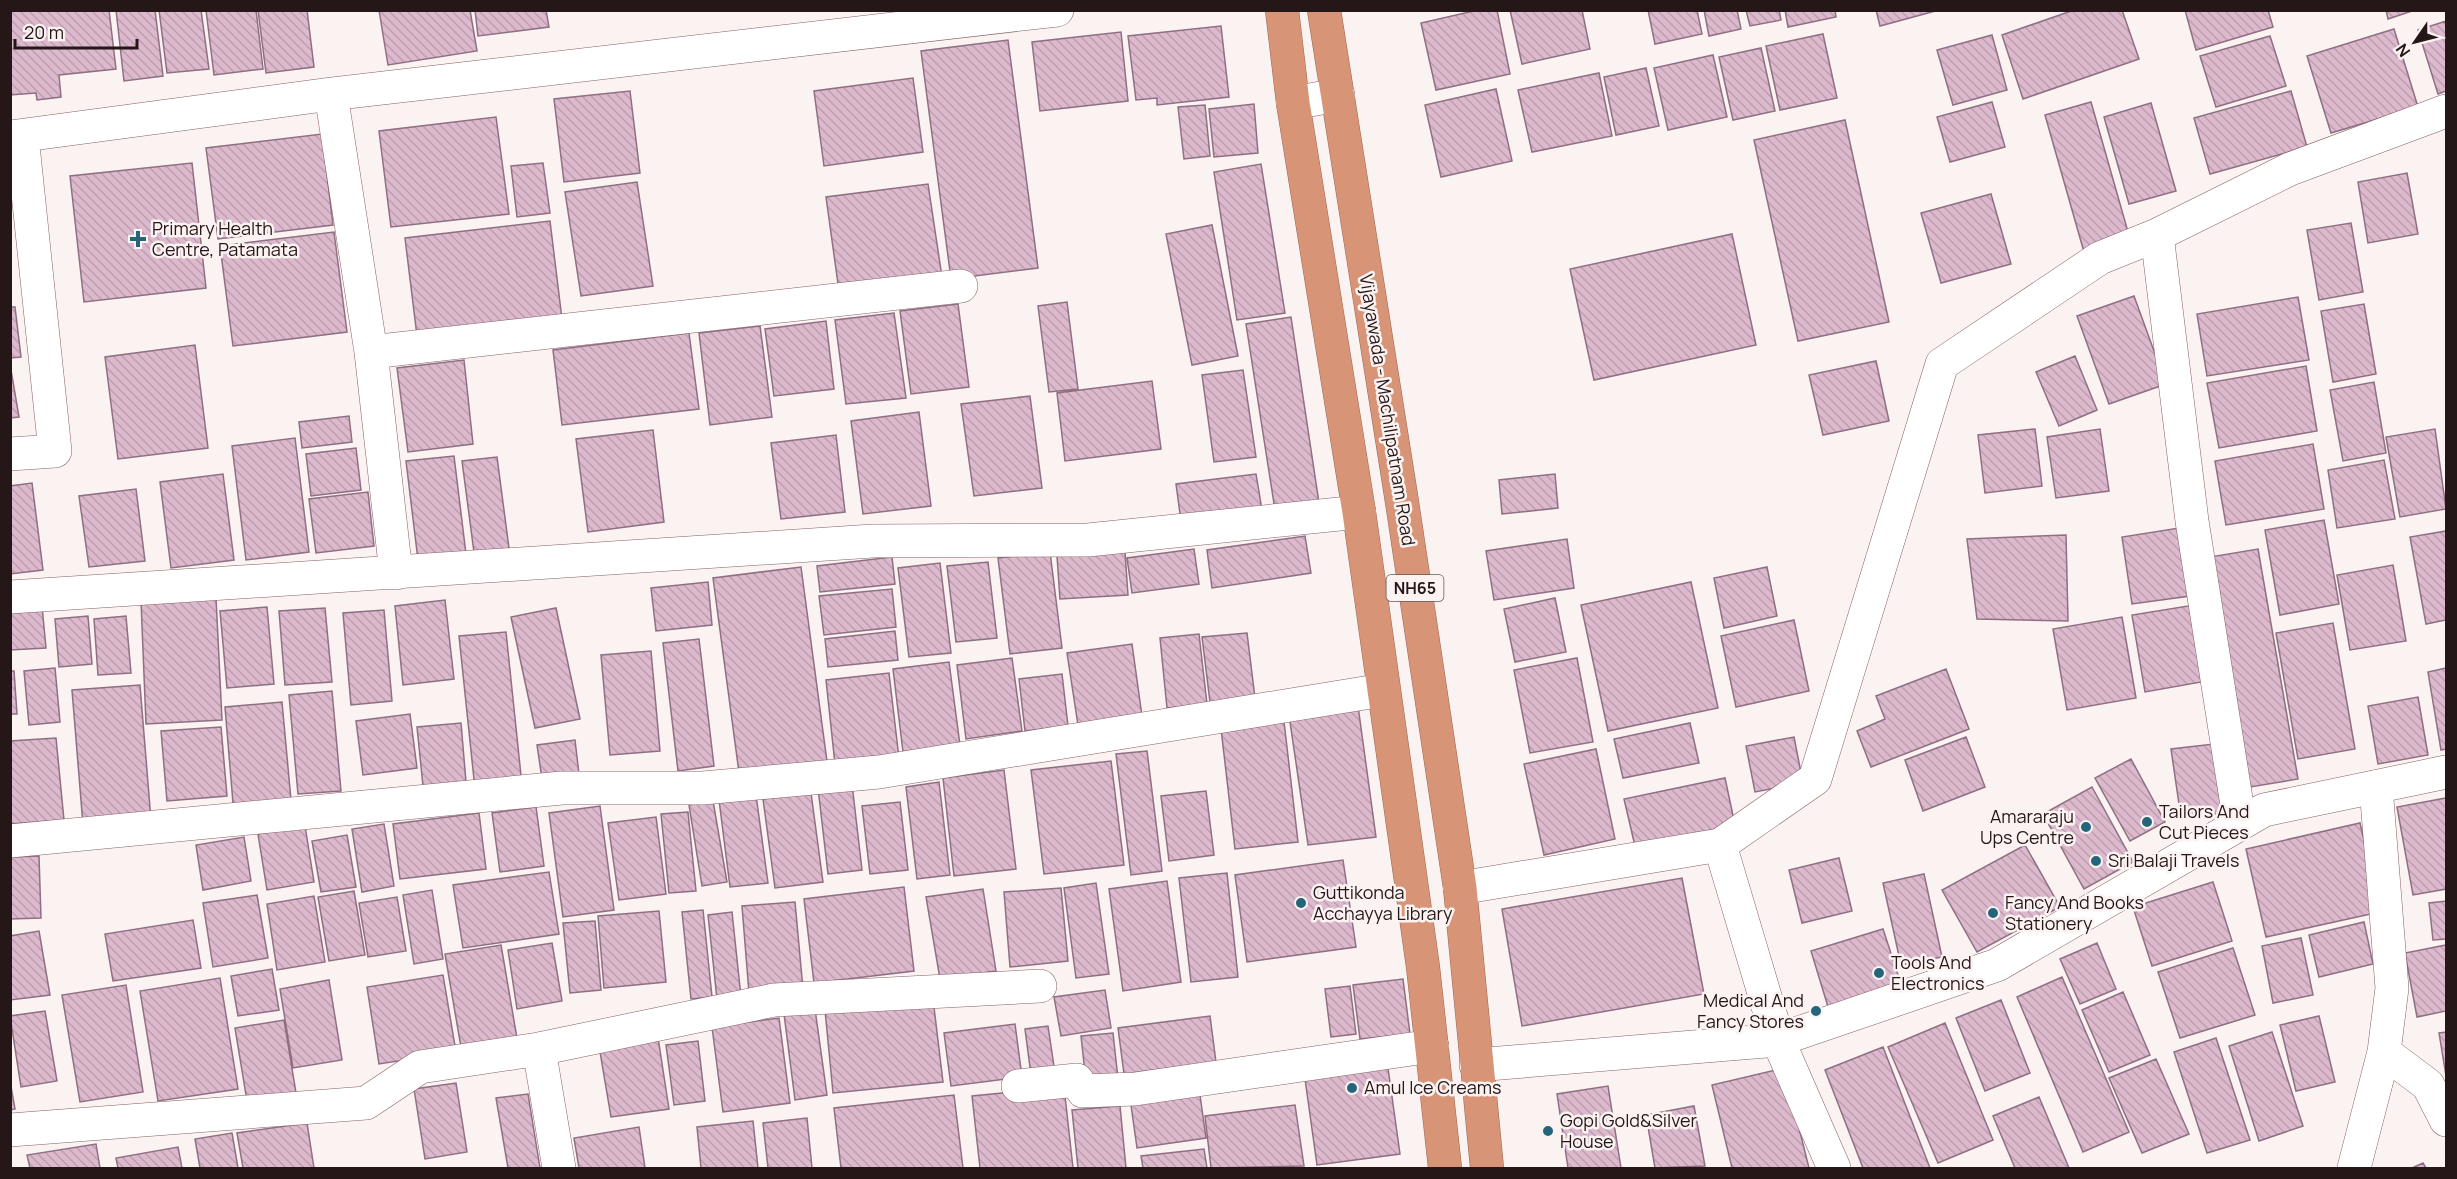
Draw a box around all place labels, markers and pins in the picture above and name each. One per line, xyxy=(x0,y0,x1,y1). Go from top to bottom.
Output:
place label: Primary Health Centre, Patamata xyxy=(152,216,298,261)
marker: Primary Health Centre, Patamata xyxy=(129,230,147,248)
place label: Tailors And Cut Pieces xyxy=(2159,799,2249,844)
place label: Amararaju Ups Centre xyxy=(1980,804,2074,849)
marker: Tailors And Cut Pieces xyxy=(2140,815,2154,829)
marker: Amararaju Ups Centre xyxy=(2079,820,2093,834)
place label: Sri Balaji Travels xyxy=(2108,848,2240,872)
marker: Sri Balaji Travels xyxy=(2089,854,2103,868)
place label: Guttikonda Acchayya Library xyxy=(1313,880,1453,925)
place label: Fancy And Books Stationery xyxy=(2005,890,2144,935)
marker: Guttikonda Acchayya Library xyxy=(1294,896,1308,910)
marker: Fancy And Books Stationery xyxy=(1986,906,2000,920)
place label: Tools And Electronics xyxy=(1891,950,1984,995)
marker: Tools And Electronics xyxy=(1872,966,1886,980)
place label: Medical And Fancy Stores xyxy=(1697,988,1804,1033)
marker: Medical And Fancy Stores xyxy=(1809,1004,1823,1018)
place label: Amul Ice Creams xyxy=(1364,1075,1501,1099)
marker: Amul Ice Creams xyxy=(1345,1081,1359,1095)
place label: Gopi Gold&Silver House xyxy=(1560,1108,1698,1153)
marker: Gopi Gold&Silver House xyxy=(1541,1124,1555,1138)

